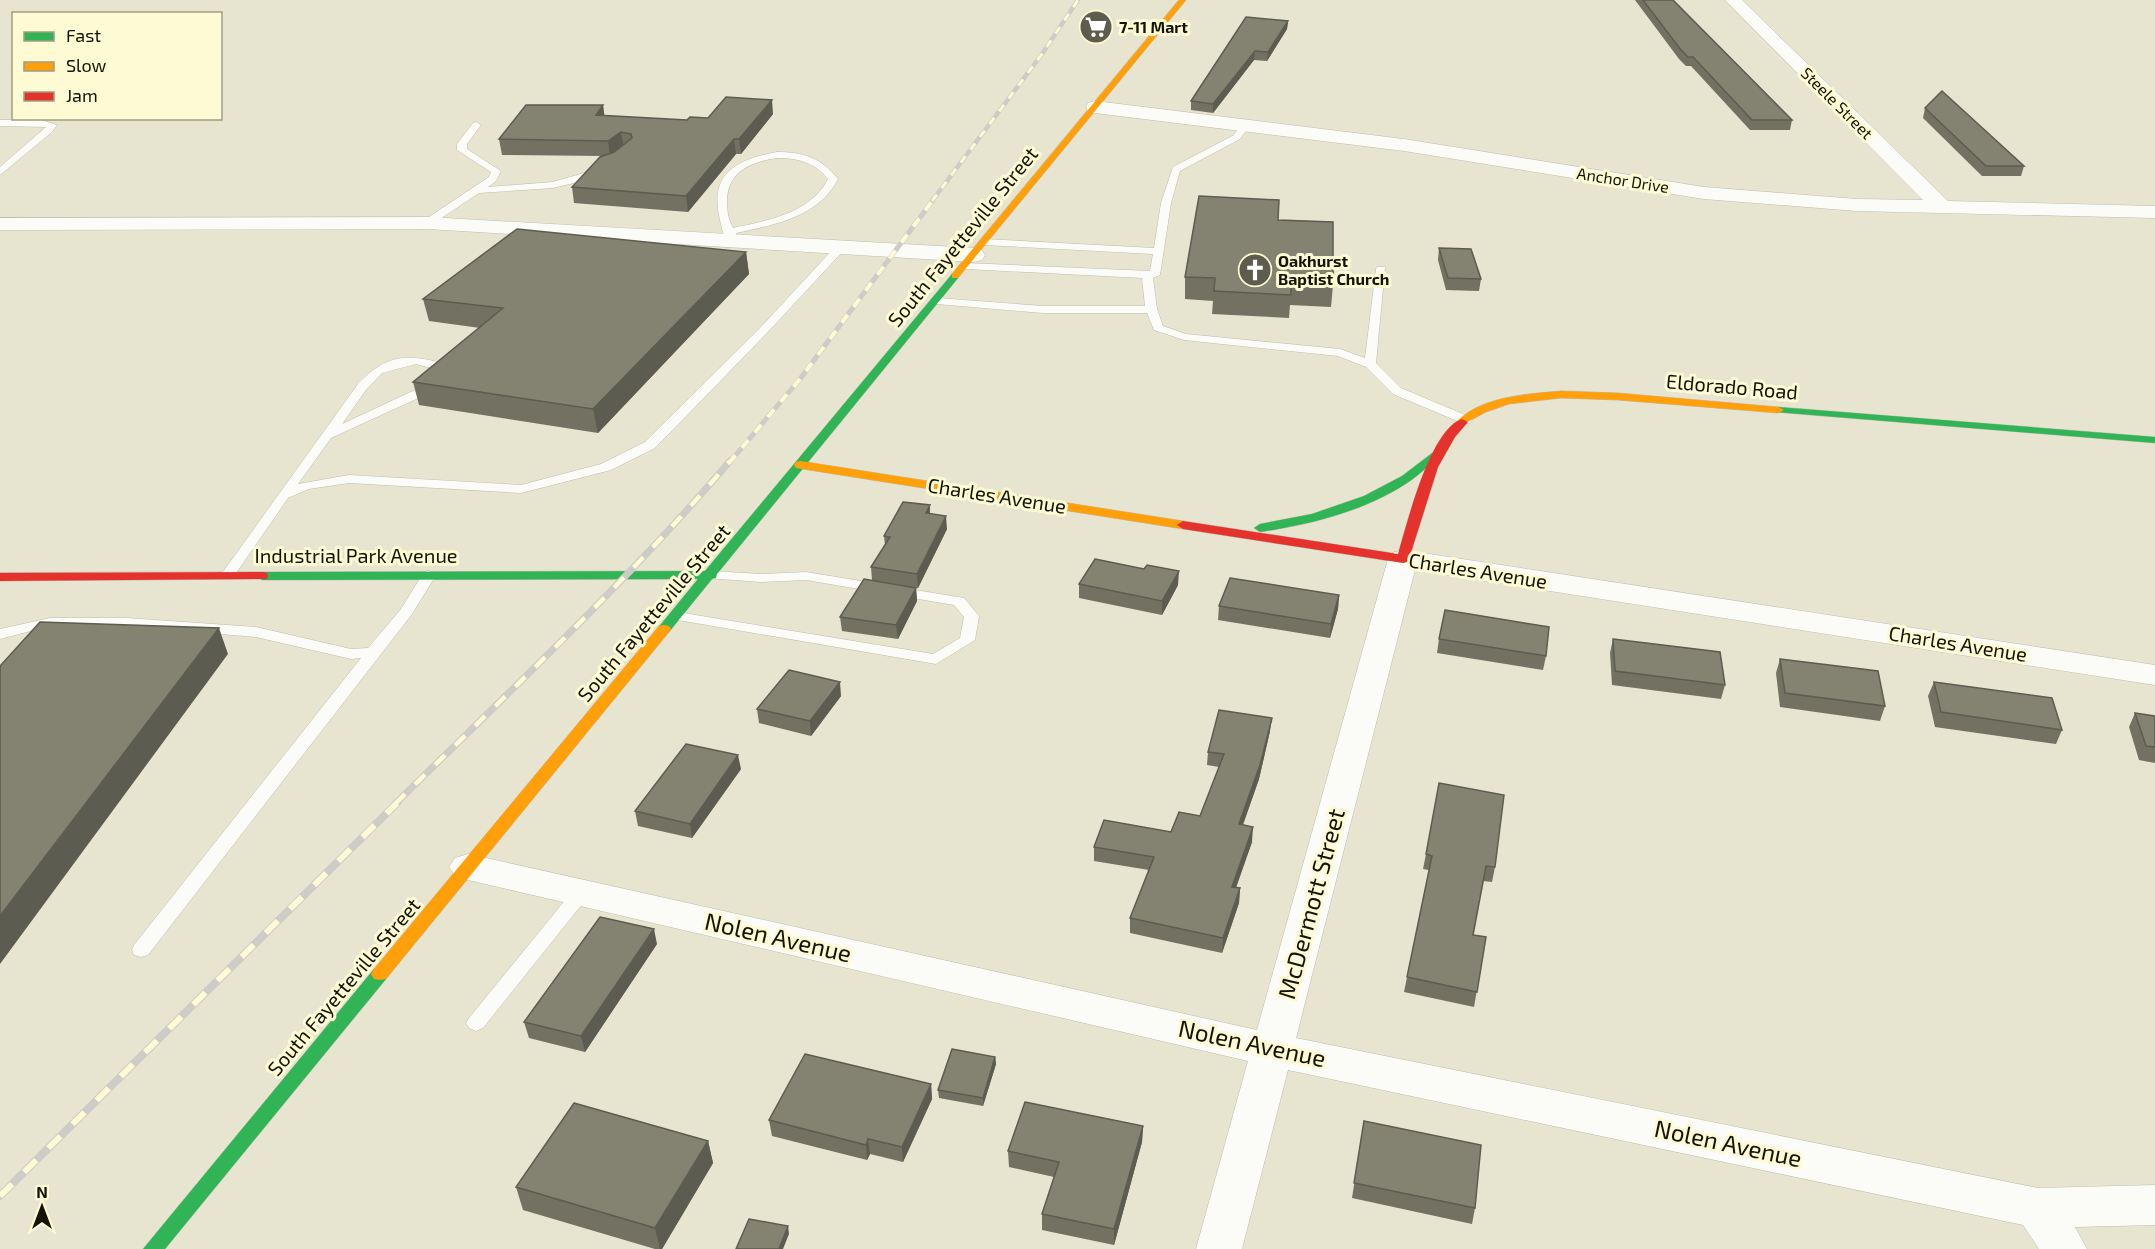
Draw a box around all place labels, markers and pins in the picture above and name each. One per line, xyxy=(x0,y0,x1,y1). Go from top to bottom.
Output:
supermarket icon: 7-11 Mart xyxy=(1078,9,1114,45)
place label: 7-11 Mart xyxy=(1119,17,1188,36)
place label: Oakhurst Baptist Church xyxy=(1278,251,1389,288)
church icon: Oakhurst Baptist Church xyxy=(1237,252,1273,288)

